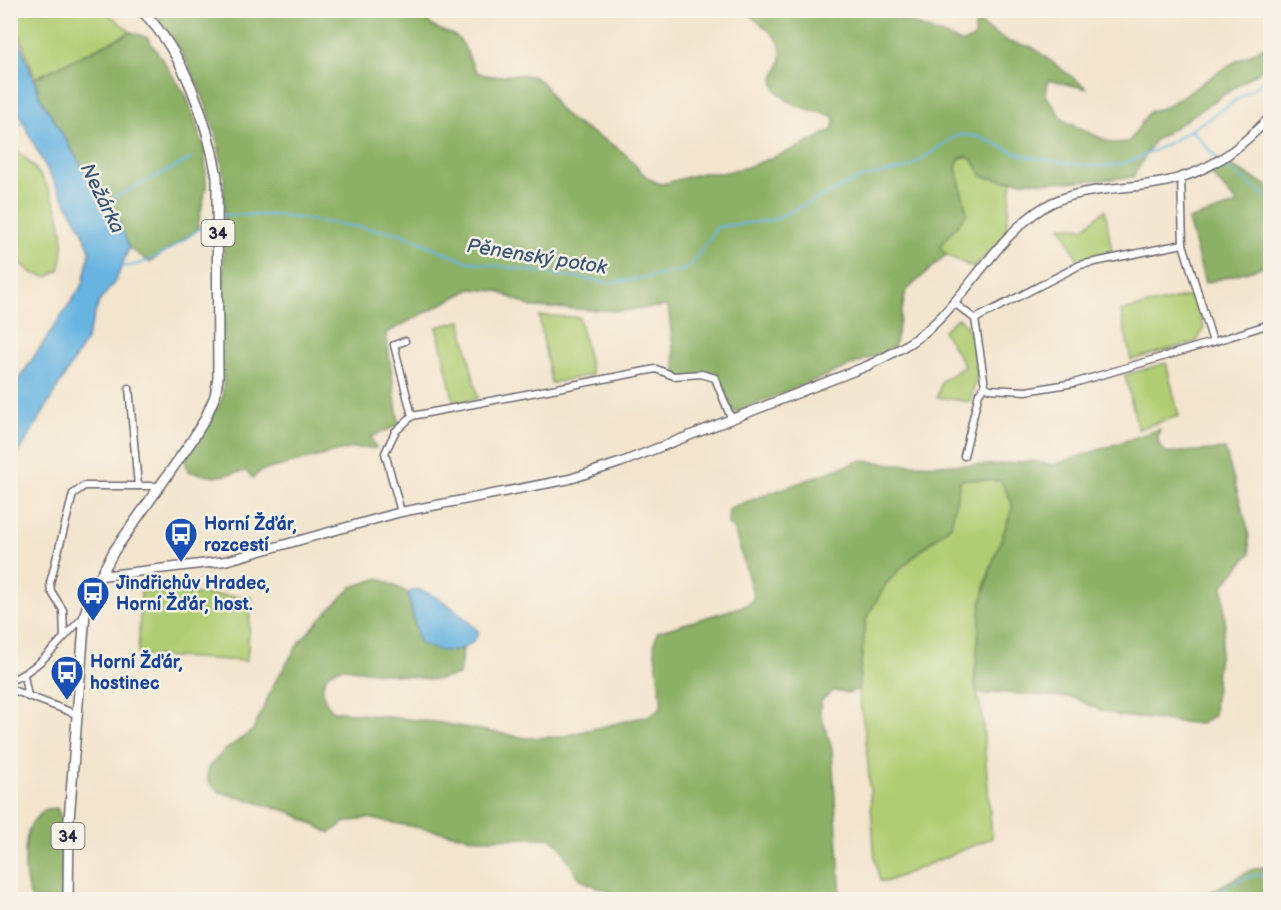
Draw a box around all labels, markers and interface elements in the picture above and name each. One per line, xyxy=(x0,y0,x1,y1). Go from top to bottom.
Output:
water label: Nežárka xyxy=(75,159,129,237)
road number: 34 xyxy=(202,220,234,246)
water label: Pěnenský potok xyxy=(465,234,610,280)
place label: Horní Žďár, rozcestí xyxy=(204,512,297,556)
bus stop icon: Horní Žďár, rozcestí xyxy=(163,516,199,563)
place label: Jindřichův Hradec, Horní Žďár, host. xyxy=(116,573,270,615)
bus stop icon: Jindřichův Hradec, Horní Žďár, host. xyxy=(75,575,111,622)
place label: Horní Žďár, hostinec xyxy=(90,650,183,694)
bus stop icon: Horní Žďár, hostinec xyxy=(49,654,85,701)
road number: 34 xyxy=(52,823,84,849)

